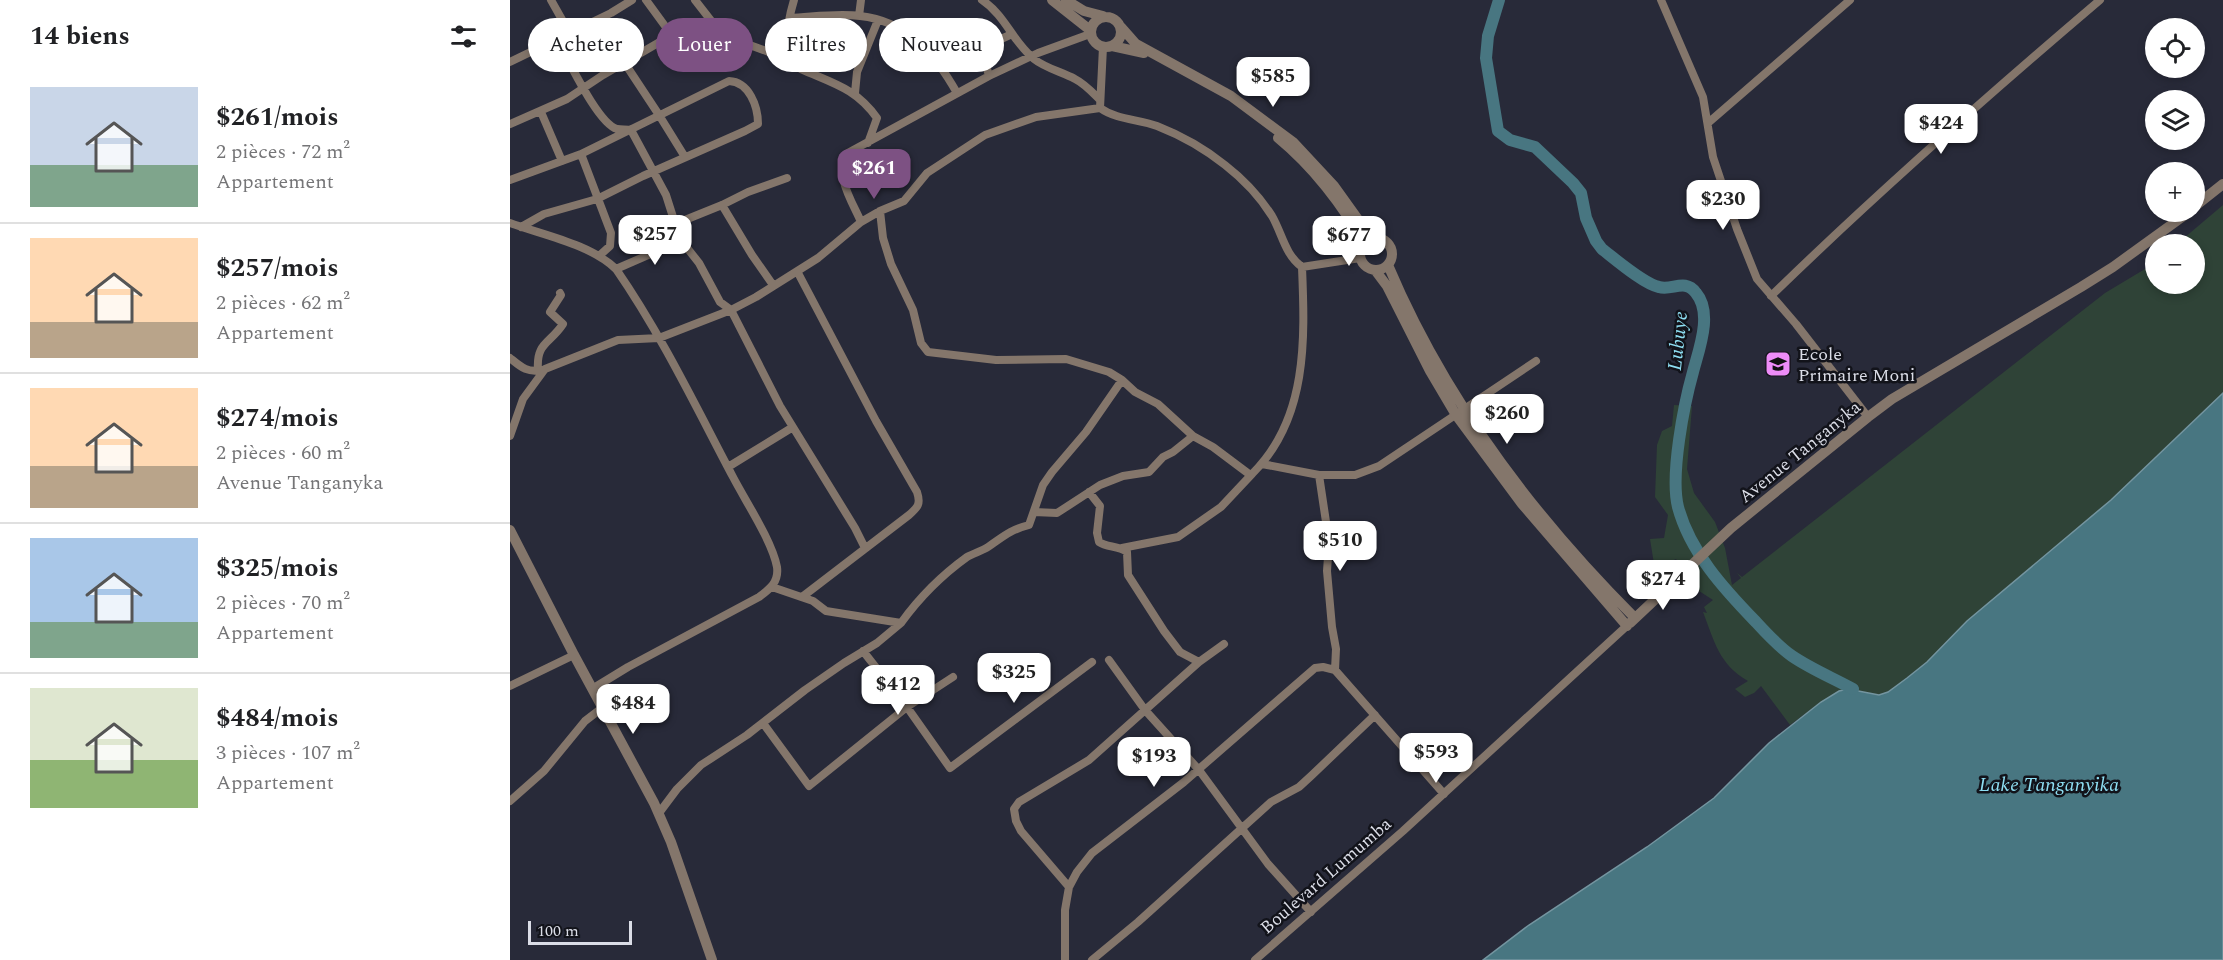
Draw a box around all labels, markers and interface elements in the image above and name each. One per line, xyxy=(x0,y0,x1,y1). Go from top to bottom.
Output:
text: 14 biens xyxy=(30,16,130,56)
chip: Acheter xyxy=(528,18,644,72)
chip: Louer xyxy=(656,18,753,72)
chip: Filtres xyxy=(765,18,867,72)
chip: Nouveau xyxy=(879,18,1004,72)
map controls xyxy=(2145,18,2205,294)
button: locate xyxy=(2145,18,2205,78)
icon: filters xyxy=(447,20,480,53)
pin: $585 xyxy=(1237,57,1309,108)
text: $585 xyxy=(1251,61,1295,91)
button: layers xyxy=(2145,90,2205,150)
text: $261/mois xyxy=(216,97,339,137)
pin: $424 xyxy=(1905,104,1977,155)
text: $424 xyxy=(1919,108,1963,138)
icon: home xyxy=(78,111,150,183)
text: 2 pièces · 72 m² xyxy=(216,137,350,167)
pin: $261 xyxy=(838,149,910,200)
text: $261 xyxy=(852,153,896,183)
button: + xyxy=(2145,162,2205,222)
text: Appartement xyxy=(216,167,334,197)
pin: $230 xyxy=(1687,180,1759,231)
text: $230 xyxy=(1701,184,1745,214)
pin: $257 xyxy=(619,215,691,266)
pin: $677 xyxy=(1313,216,1385,267)
text: $257 xyxy=(633,219,677,249)
text: $677 xyxy=(1327,220,1371,250)
button: − xyxy=(2145,234,2205,294)
text: $257/mois xyxy=(216,248,339,288)
icon: home xyxy=(78,262,150,334)
text: 2 pièces · 62 m² xyxy=(216,288,350,318)
water label: Lubuye xyxy=(1660,310,1696,372)
text: Appartement xyxy=(216,318,334,348)
place label: Ecole Primaire Moni xyxy=(1798,341,1915,389)
school or university icon: Ecole Primaire Moni xyxy=(1763,349,1793,379)
pin: $260 xyxy=(1471,394,1543,445)
street label: Avenue Tanganyka xyxy=(1733,394,1867,510)
text: $274/mois xyxy=(216,398,339,438)
text: $260 xyxy=(1485,398,1529,428)
icon: home xyxy=(78,412,150,484)
text: 2 pièces · 60 m² xyxy=(216,438,350,468)
text: Avenue Tanganyka xyxy=(216,468,383,498)
pin: $510 xyxy=(1304,521,1376,572)
text: $510 xyxy=(1318,525,1362,555)
text: $325/mois xyxy=(216,548,339,588)
pin: $274 xyxy=(1627,560,1699,611)
icon: home xyxy=(78,562,150,634)
text: $274 xyxy=(1641,564,1685,594)
text: 2 pièces · 70 m² xyxy=(216,588,350,618)
text: Appartement xyxy=(216,618,334,648)
pin: $325 xyxy=(978,653,1050,704)
text: $325 xyxy=(992,657,1036,687)
pin: $412 xyxy=(862,665,934,716)
text: $412 xyxy=(876,669,920,699)
pin: $484 xyxy=(597,684,669,735)
text: $484 xyxy=(611,688,655,718)
text: $484/mois xyxy=(216,698,339,738)
icon: home xyxy=(78,712,150,784)
pin: $593 xyxy=(1400,733,1472,784)
pin: $193 xyxy=(1118,737,1190,788)
text: $593 xyxy=(1414,737,1458,767)
text: 3 pièces · 107 m² xyxy=(216,738,360,768)
text: $193 xyxy=(1132,741,1176,771)
text: Appartement xyxy=(216,768,334,798)
water label: Lake Tanganyika xyxy=(1979,770,2119,800)
street label: Boulevard Lumumba xyxy=(1254,811,1398,941)
scale bar xyxy=(528,918,632,946)
text: 100 m xyxy=(537,919,579,943)

